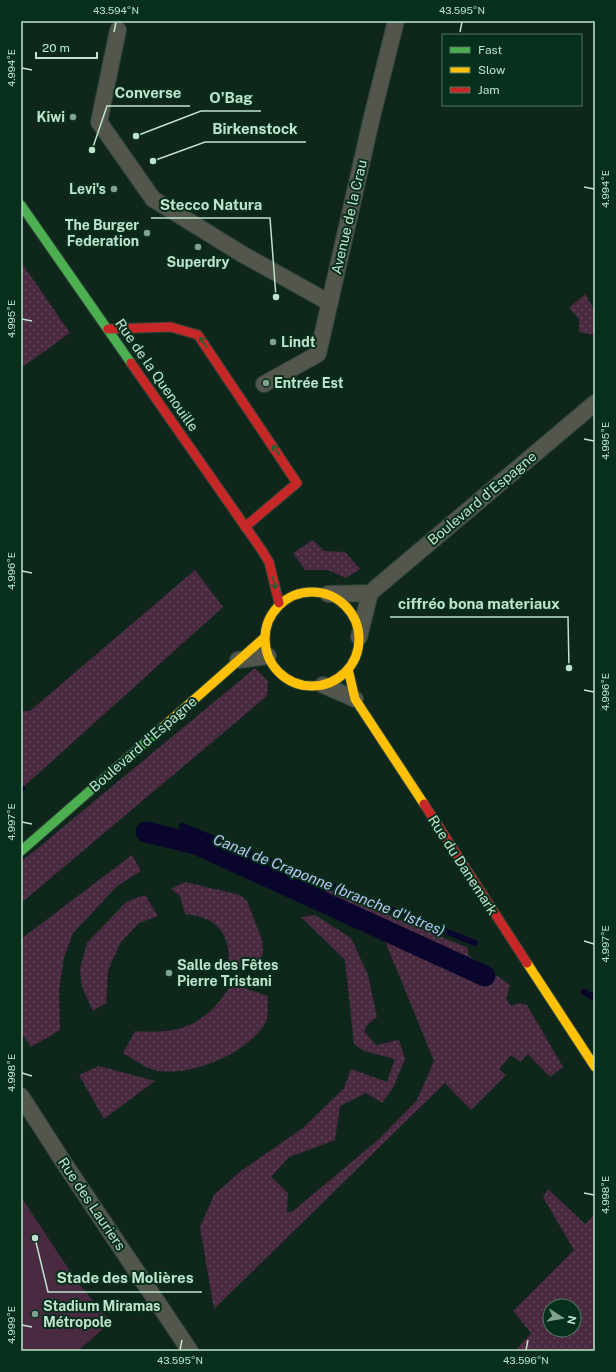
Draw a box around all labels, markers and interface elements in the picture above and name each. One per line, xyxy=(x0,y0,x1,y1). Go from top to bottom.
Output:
text: 43.594°N xyxy=(93,4,139,16)
text: 43.595°N xyxy=(439,4,485,16)
scale bar xyxy=(36,34,97,60)
legend xyxy=(442,34,582,106)
text: 20 m xyxy=(42,41,70,55)
text: Fast xyxy=(478,43,503,57)
text: 4.994°E xyxy=(5,49,17,87)
text: Slow xyxy=(478,63,506,77)
callout: Converse xyxy=(107,79,190,106)
text: Jam xyxy=(478,83,500,97)
text: Converse xyxy=(115,84,181,101)
callout: O'Bag xyxy=(201,84,261,111)
text: O'Bag xyxy=(209,89,253,106)
place label: Kiwi xyxy=(36,109,65,125)
marker: Kiwi xyxy=(68,112,78,122)
callout: Birkenstock xyxy=(205,115,306,142)
text: Birkenstock xyxy=(212,120,298,137)
street label: Avenue de la Crau xyxy=(328,158,370,276)
text: 4.994°E xyxy=(599,170,611,208)
place label: Levi's xyxy=(69,181,106,197)
marker: Levi's xyxy=(109,184,119,194)
callout: Stecco Natura xyxy=(151,191,270,218)
text: Stecco Natura xyxy=(160,196,262,213)
place label: The Burger Federation xyxy=(65,217,139,249)
marker: The Burger Federation xyxy=(142,228,152,238)
marker: Superdry xyxy=(193,242,203,252)
place label: Superdry xyxy=(167,254,229,270)
text: 4.995°E xyxy=(5,300,17,338)
street label: Rue de la Quenouille xyxy=(112,316,202,434)
place label: Lindt xyxy=(281,334,316,350)
one-way arrow xyxy=(199,337,207,348)
marker: Lindt xyxy=(268,337,278,347)
place label: Entrée Est xyxy=(274,375,344,391)
marker: Entrée Est xyxy=(261,378,271,388)
text: 4.995°E xyxy=(599,422,611,460)
one-way arrow xyxy=(272,445,280,456)
street label: Boulevard d'Espagne xyxy=(424,448,540,548)
text: 4.996°E xyxy=(5,552,17,590)
one-way arrow xyxy=(271,576,279,589)
callout: ciffréo bona materiaux xyxy=(390,590,568,617)
text: ciffréo bona materiaux xyxy=(398,595,560,612)
text: 4.996°E xyxy=(599,673,611,711)
street label: Boulevard d'Espagne xyxy=(86,693,200,795)
text: 4.997°E xyxy=(5,803,17,841)
street label: Rue du Danemark xyxy=(425,812,501,918)
water label: Canal de Craponne (branche d'Istres) xyxy=(211,830,447,939)
text: 4.997°E xyxy=(599,925,611,963)
place label: Salle des Fêtes Pierre Tristani xyxy=(177,957,278,989)
marker: Salle des Fêtes Pierre Tristani xyxy=(164,968,174,978)
text: 4.998°E xyxy=(5,1054,17,1092)
street label: Rue des Lauriers xyxy=(55,1155,129,1253)
text: 4.998°E xyxy=(599,1176,611,1214)
callout: Stade des Molières xyxy=(48,1265,202,1292)
text: Stade des Molières xyxy=(56,1269,194,1286)
place label: Stadium Miramas Métropole xyxy=(43,1298,161,1330)
north arrow xyxy=(542,1298,582,1338)
text: 4.999°E xyxy=(5,1306,17,1344)
marker: Stadium Miramas Métropole xyxy=(30,1309,40,1319)
text: N xyxy=(565,1315,579,1326)
text: 43.595°N xyxy=(157,1354,203,1366)
text: 43.596°N xyxy=(503,1354,549,1366)

